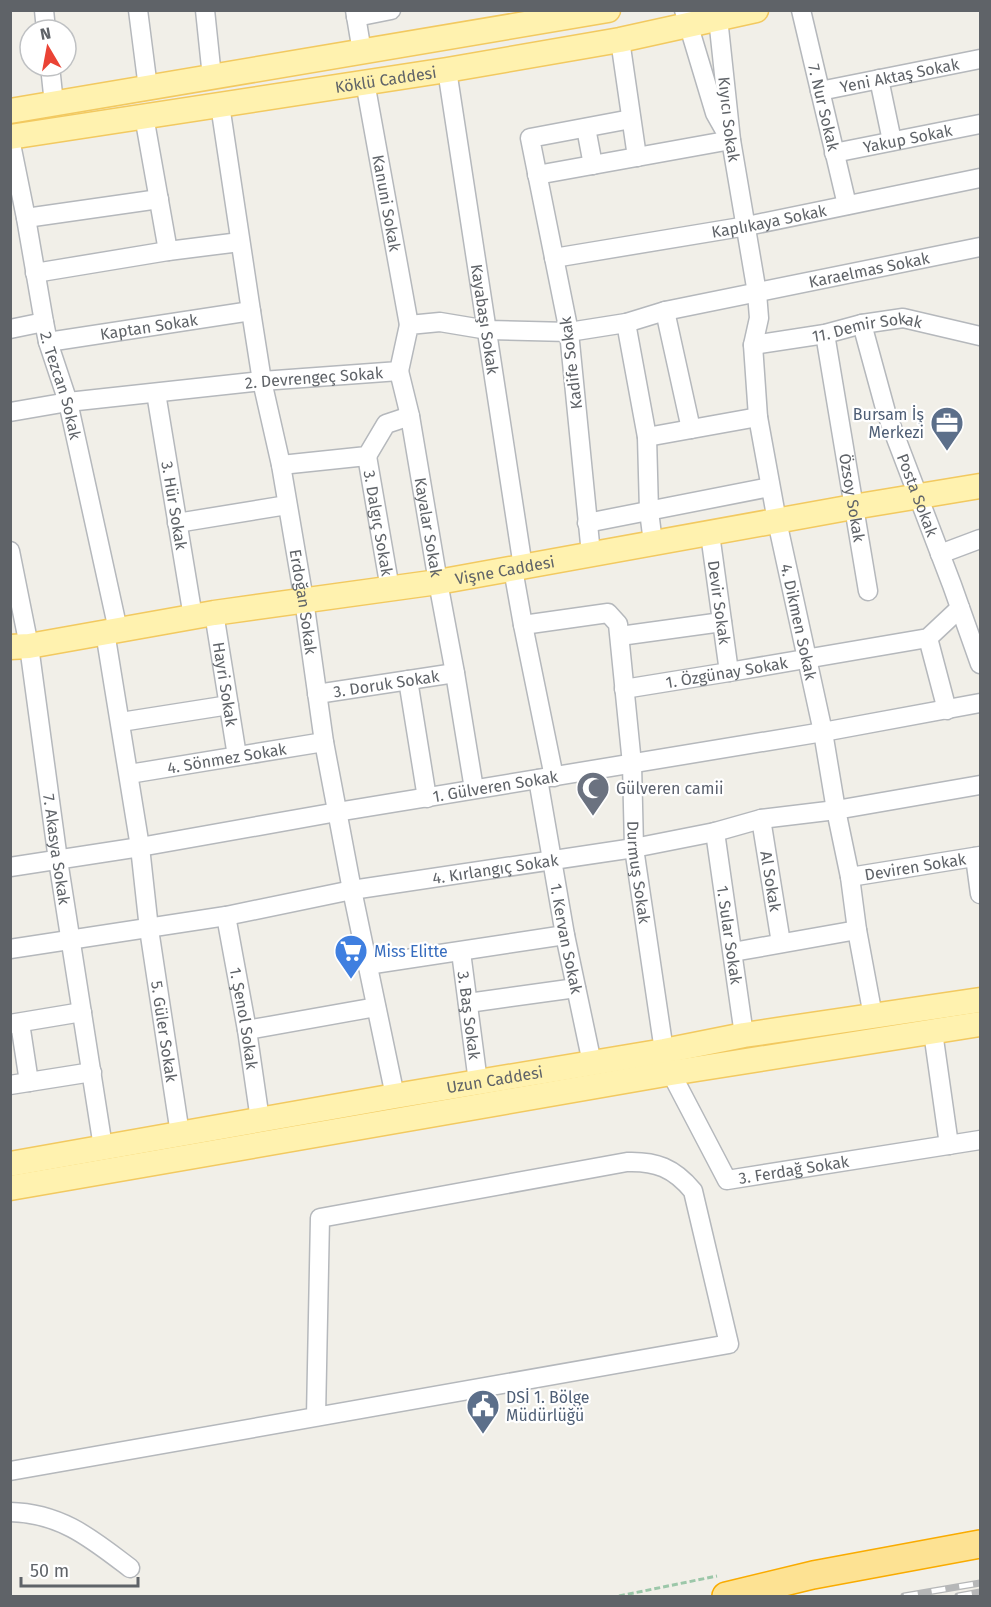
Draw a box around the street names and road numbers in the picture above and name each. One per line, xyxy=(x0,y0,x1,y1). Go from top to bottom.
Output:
street label: Yeni Aktaş Sokak xyxy=(838,54,961,96)
street label: Köklü Caddesi xyxy=(334,62,438,97)
street label: 7. Nur Sokak xyxy=(805,62,844,154)
street label: Kıyıcı Sokak xyxy=(715,76,744,164)
street label: Yakup Sokak xyxy=(861,120,955,157)
street label: Kanuni Sokak xyxy=(369,153,405,254)
street label: Kaplıkaya Sokak xyxy=(710,200,829,241)
street label: Karaelmas Sokak xyxy=(807,248,932,291)
street label: Kayabaşı Sokak xyxy=(467,263,503,376)
street label: 11. Demir Sokak xyxy=(811,308,925,345)
street label: Kaptan Sokak xyxy=(99,310,200,343)
street label: Kadife Sokak xyxy=(556,315,586,410)
street label: 2. Tezcan Sokak xyxy=(37,330,86,442)
street label: 2. Devrengeç Sokak xyxy=(244,363,384,392)
street label: Posta Sokak xyxy=(893,451,942,540)
street label: Özsoy Sokak xyxy=(836,452,869,544)
street label: 3. Hür Sokak xyxy=(158,460,191,552)
street label: 3. Dalgıç Sokak xyxy=(360,469,397,578)
street label: Kayalar Sokak xyxy=(411,476,447,579)
street label: Erdoğan Sokak xyxy=(286,548,321,657)
street label: Vişne Caddesi xyxy=(454,552,556,588)
street label: Devir Sokak xyxy=(704,559,735,646)
street label: 4. Dikmen Sokak xyxy=(777,562,821,683)
street label: Hayri Sokak xyxy=(209,641,242,728)
street label: 1. Özgünay Sokak xyxy=(664,653,790,692)
street label: 3. Doruk Sokak xyxy=(332,666,441,701)
street label: 4. Sönmez Sokak xyxy=(166,739,289,777)
street label: 1. Gülveren Sokak xyxy=(431,766,560,806)
street label: 7. Akasya Sokak xyxy=(40,793,74,907)
street label: Durmuş Sokak xyxy=(624,821,655,926)
street label: Deviren Sokak xyxy=(863,849,968,884)
street label: 4. Kırlangıç Sokak xyxy=(431,850,560,887)
street label: Al Sokak xyxy=(757,850,785,914)
street label: 1. Kervan Sokak xyxy=(547,882,587,996)
street label: 1. Sular Sokak xyxy=(713,884,746,986)
street label: 1. Şenol Sokak xyxy=(226,966,262,1071)
street label: 3. Baş Sokak xyxy=(454,970,485,1062)
street label: 5. Güler Sokak xyxy=(147,980,182,1084)
street label: Uzun Caddesi xyxy=(445,1062,544,1097)
street label: 3. Ferdağ Sokak xyxy=(737,1151,851,1188)

